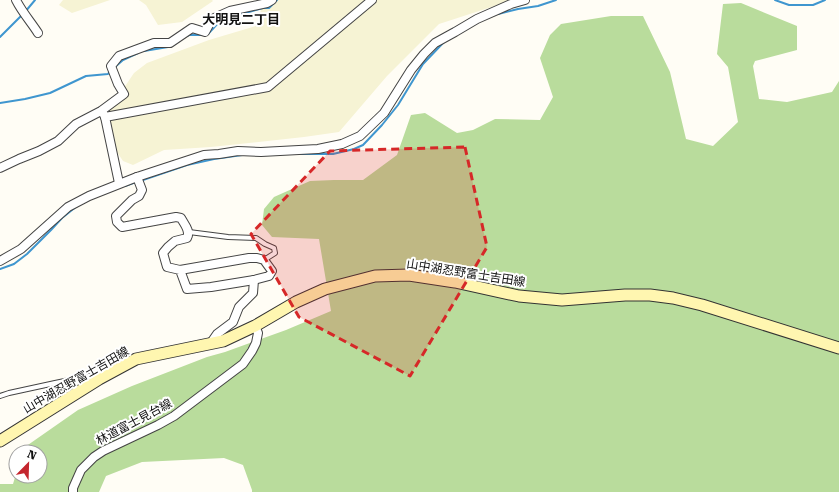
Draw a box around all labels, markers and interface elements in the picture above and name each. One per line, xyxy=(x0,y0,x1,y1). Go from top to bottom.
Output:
district label: 大明見二丁目 xyxy=(202,12,280,27)
street label: 山中湖忍野富士吉田線 xyxy=(406,257,526,289)
street label: 山中湖忍野富士吉田線 xyxy=(21,344,131,416)
street label: 林道富士見台線 xyxy=(94,396,174,448)
north arrow xyxy=(8,444,48,484)
text: N xyxy=(25,448,39,463)

